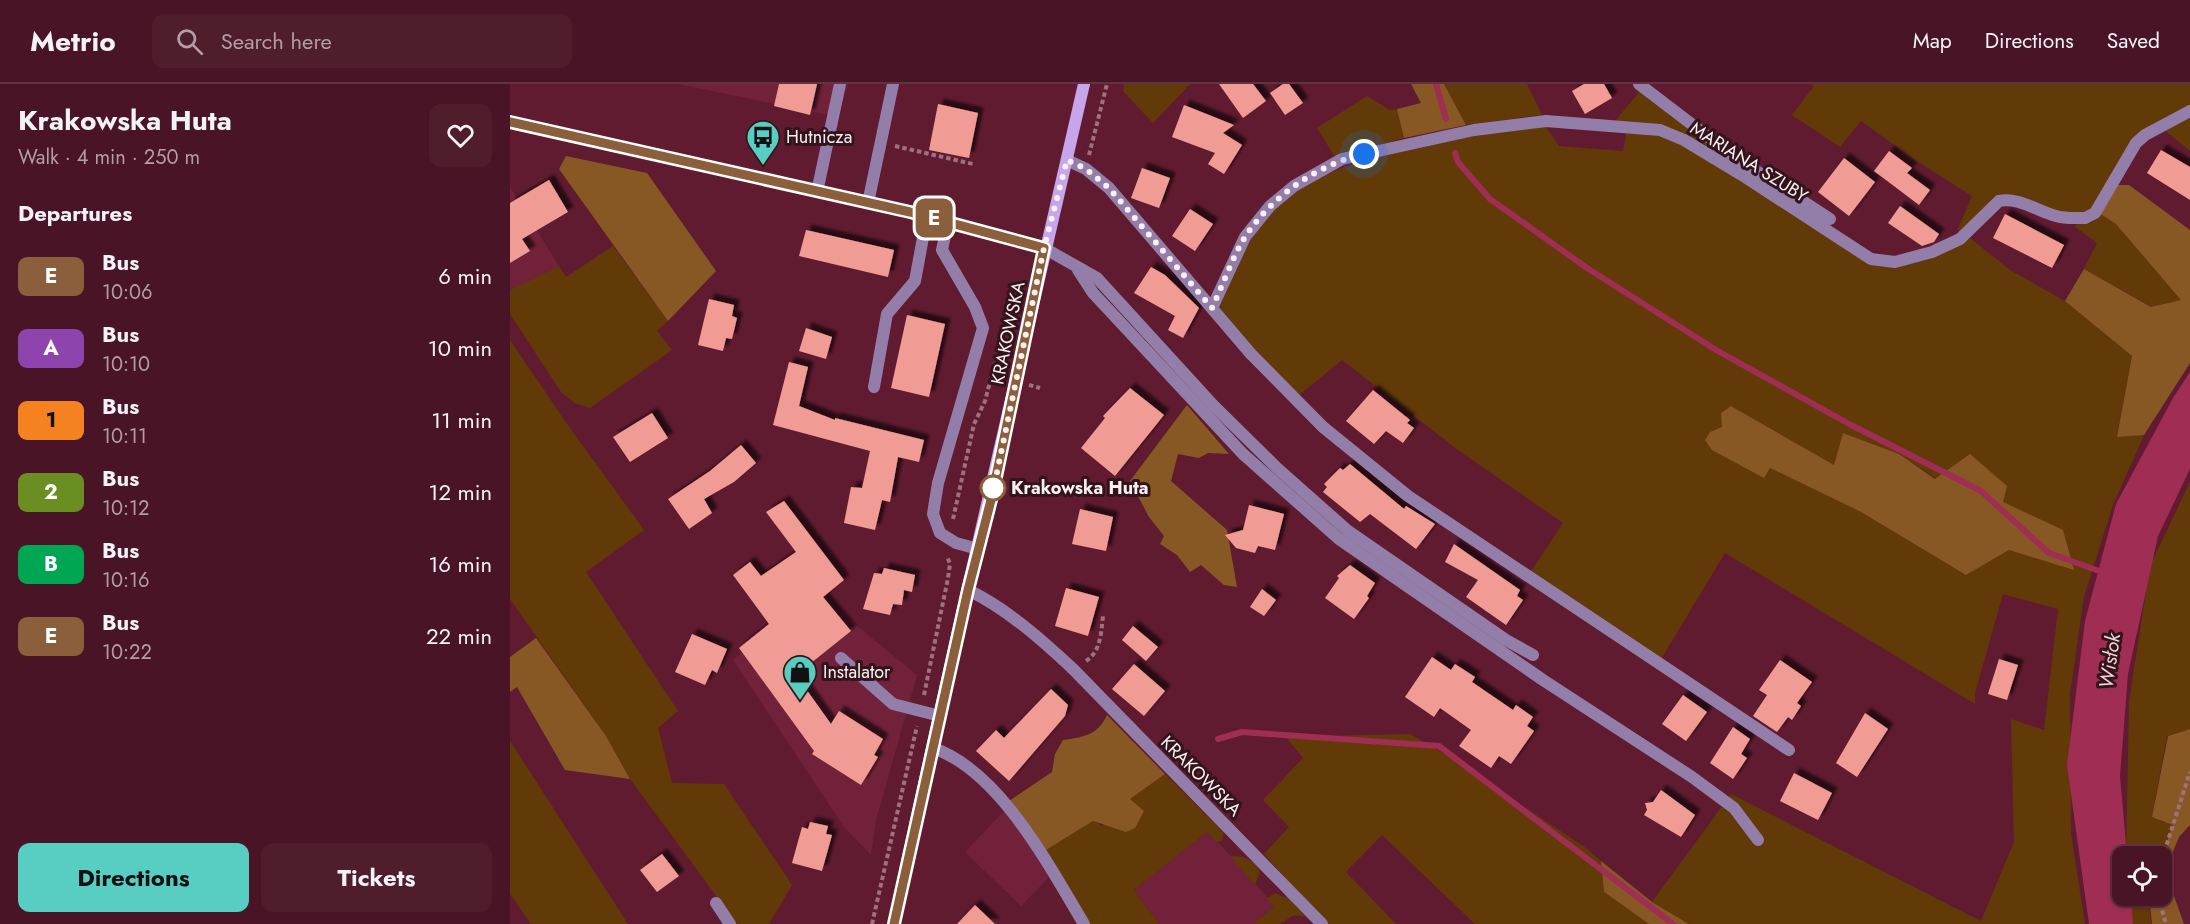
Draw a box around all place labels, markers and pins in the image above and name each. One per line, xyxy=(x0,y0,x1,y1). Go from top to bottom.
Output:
bus stop icon: Hutnicza xyxy=(745,119,781,166)
place label: Hutnicza xyxy=(786,124,852,150)
marker: Krakowska Huta xyxy=(980,475,1006,501)
place label: Krakowska Huta xyxy=(1011,475,1148,501)
shop icon: Instalator xyxy=(782,654,818,701)
place label: Instalator xyxy=(823,659,891,685)

